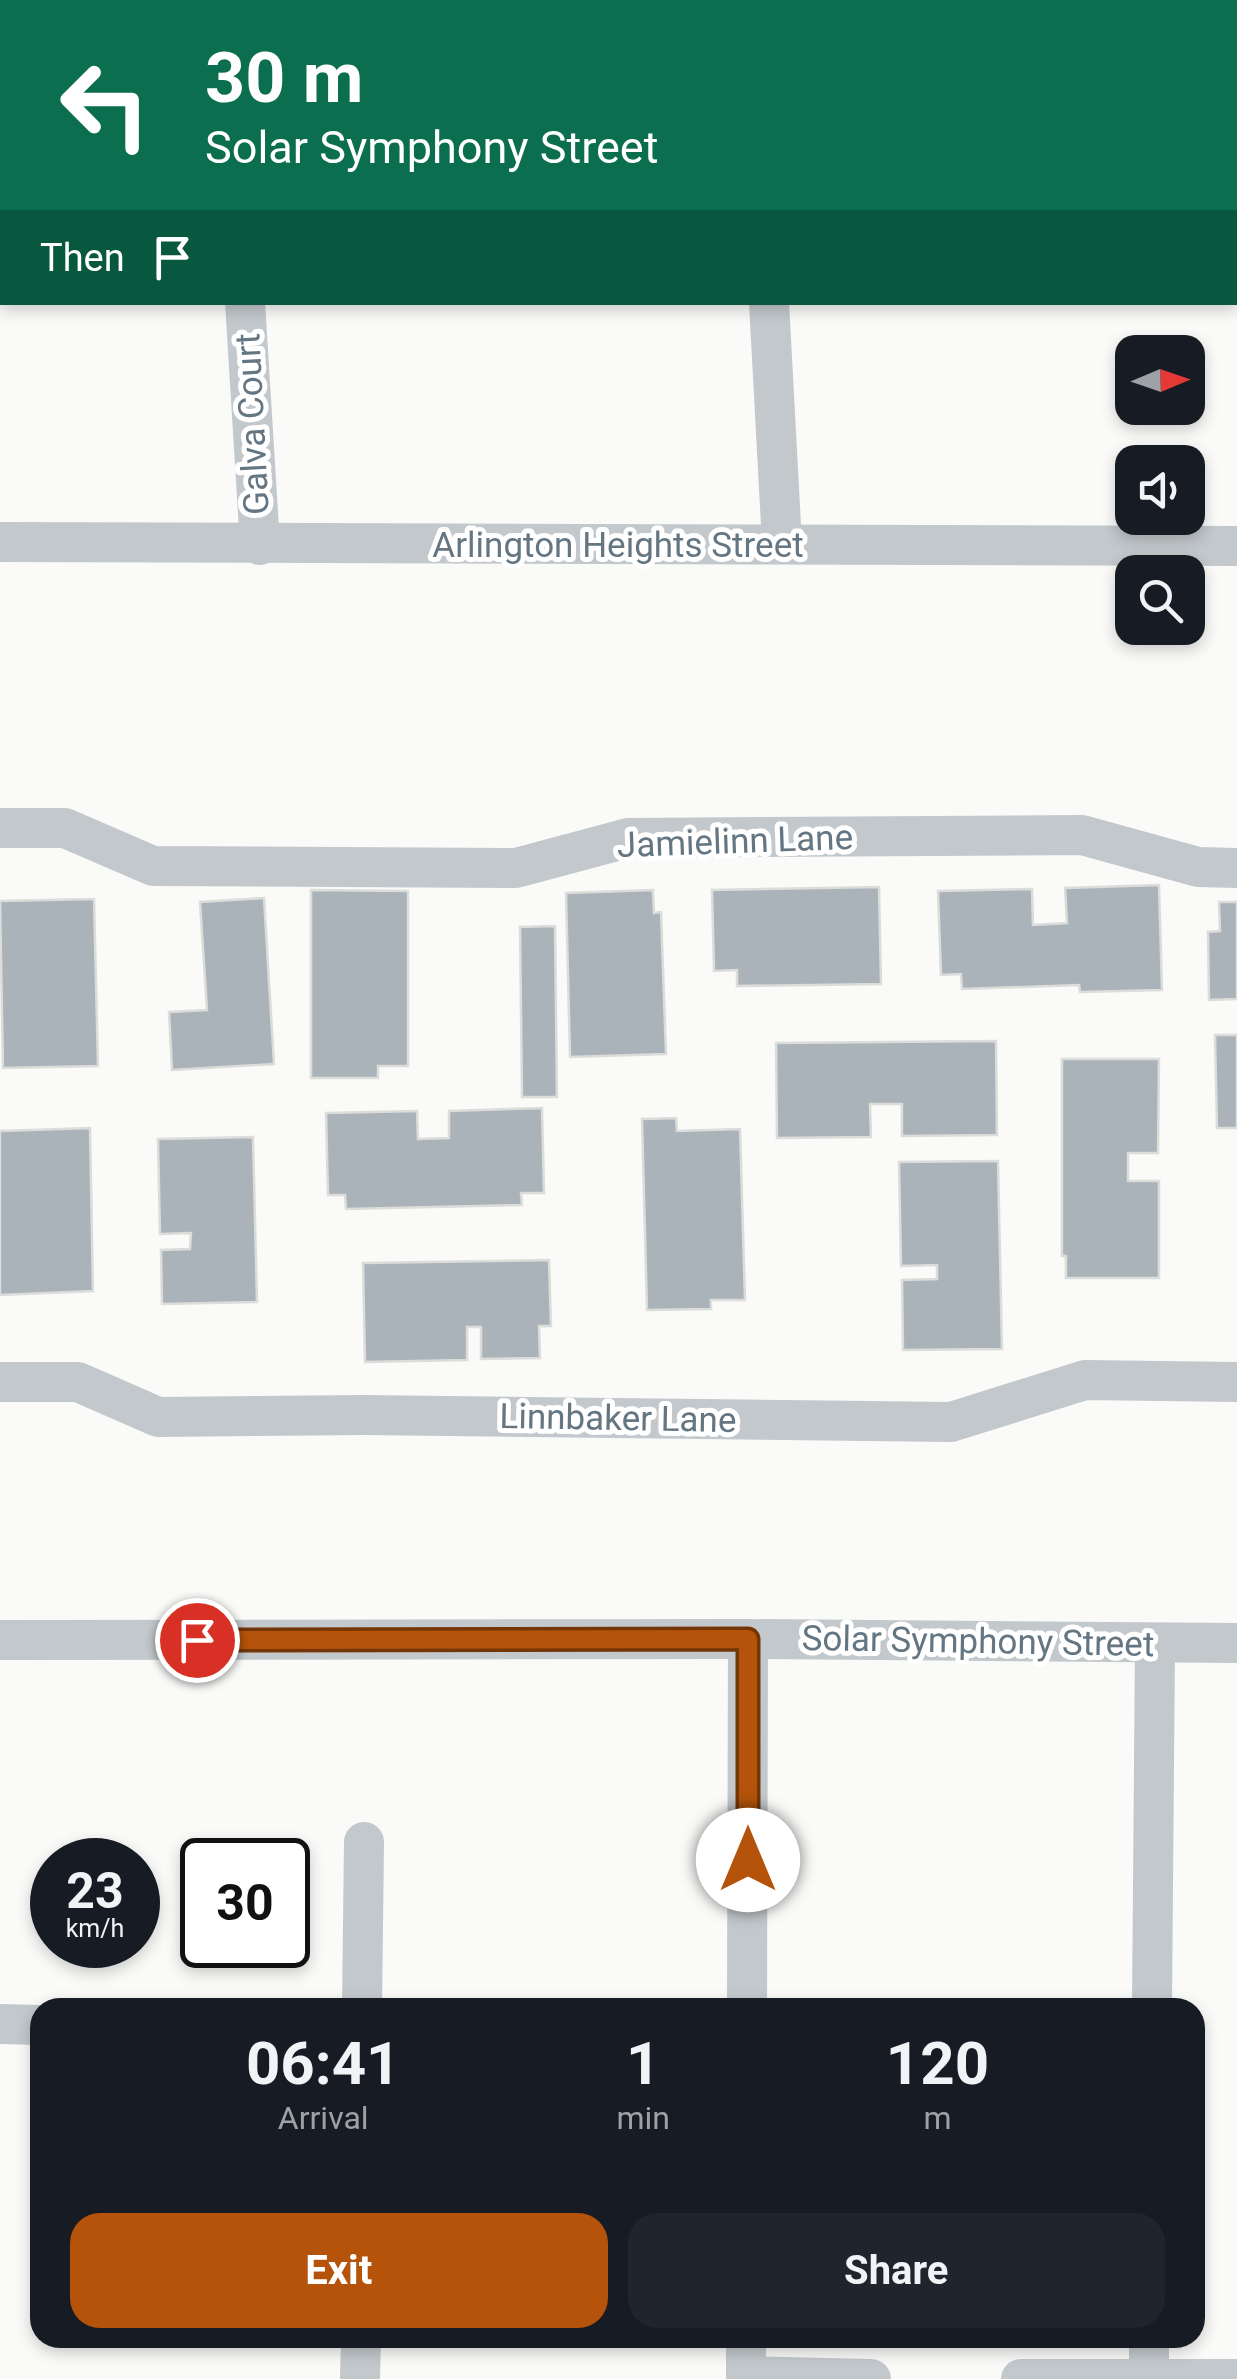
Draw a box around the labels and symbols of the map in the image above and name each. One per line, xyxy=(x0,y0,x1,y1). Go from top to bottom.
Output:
street label: Galva Court xyxy=(227,332,278,516)
north arrow xyxy=(1115,335,1205,425)
street label: Arlington Heights Street xyxy=(432,525,804,566)
street label: Jamielinn Lane xyxy=(616,817,854,866)
street label: Linnbaker Lane xyxy=(499,1396,737,1441)
pin xyxy=(155,1598,240,1683)
street label: Solar Symphony Street xyxy=(801,1618,1155,1665)
position arrow xyxy=(696,1808,800,1912)
speed limit sign: 30 xyxy=(180,1838,310,1968)

